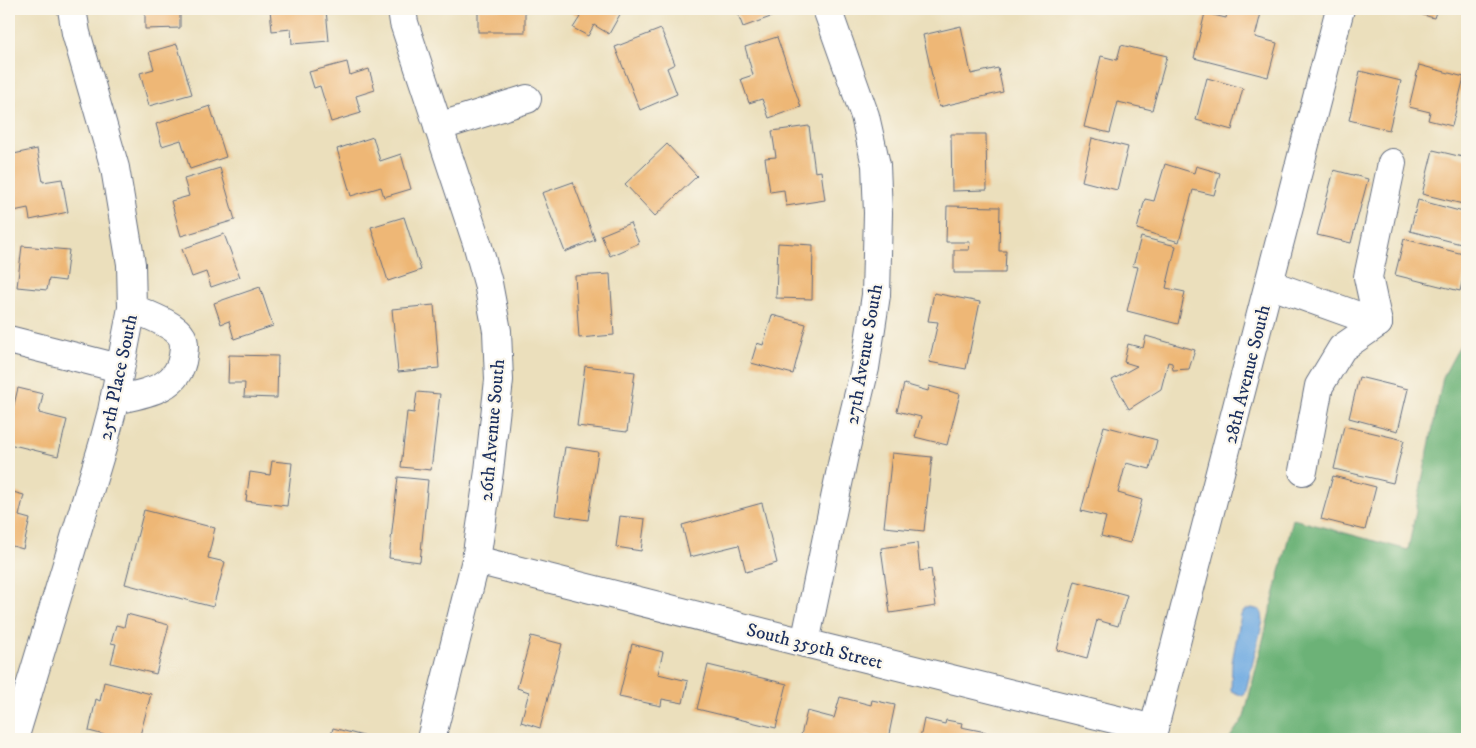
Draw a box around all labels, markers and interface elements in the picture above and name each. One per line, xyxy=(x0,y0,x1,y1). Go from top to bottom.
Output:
street label: 27th Avenue South xyxy=(841,282,888,426)
street label: 28th Avenue South xyxy=(1219,303,1276,446)
street label: 25th Place South xyxy=(94,312,143,442)
street label: 26th Avenue South xyxy=(475,358,510,502)
street label: South 359th Street xyxy=(744,618,885,674)

